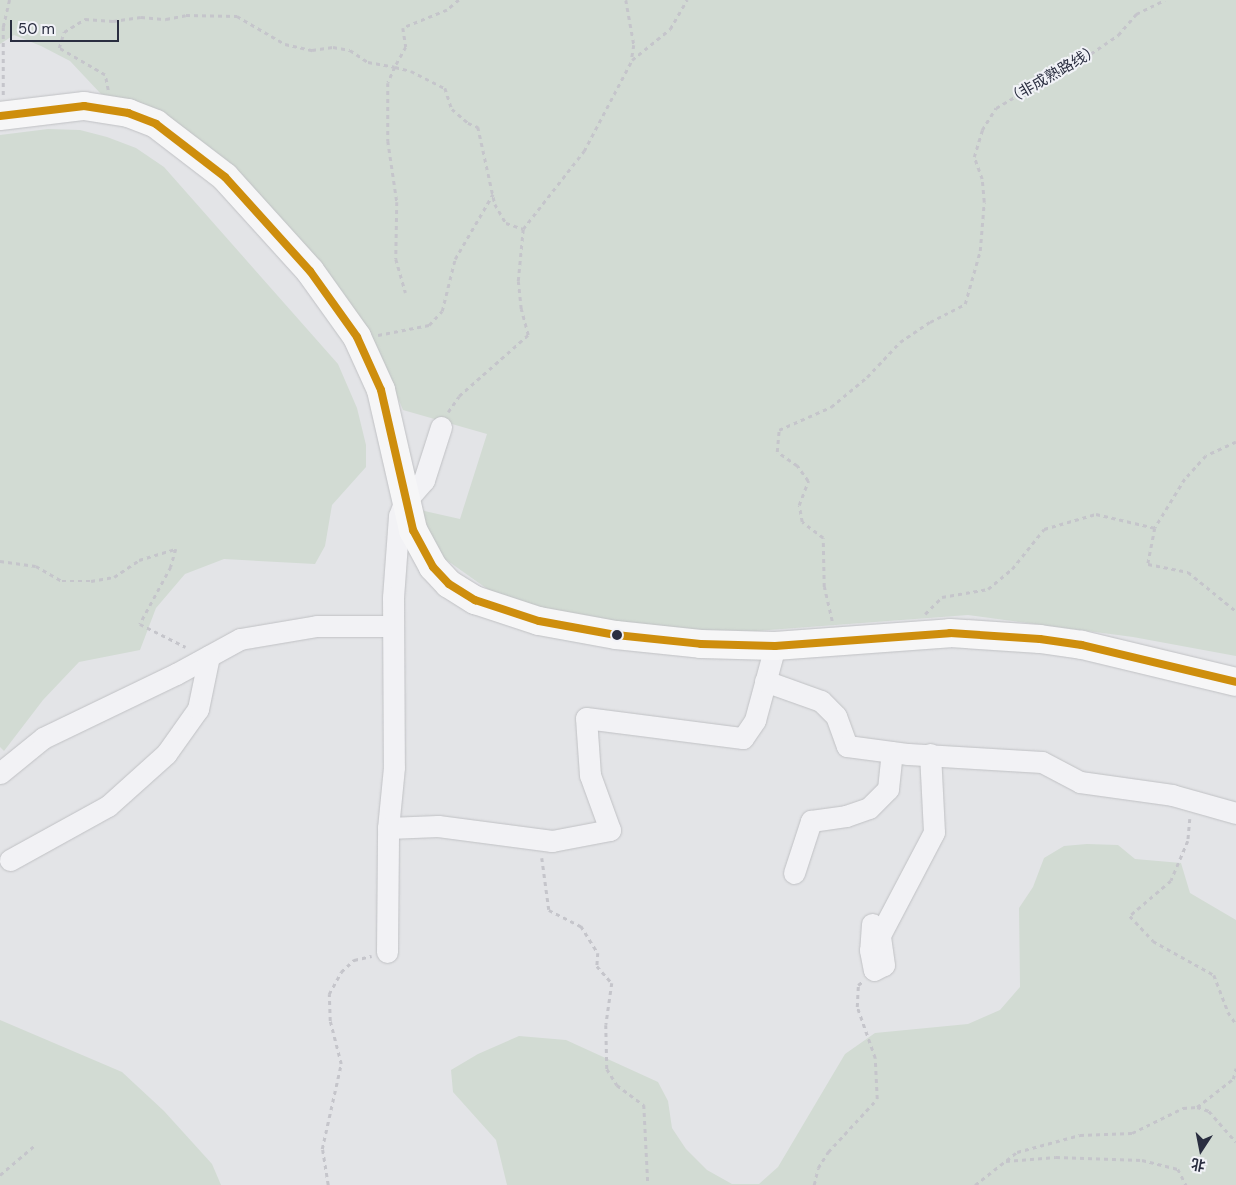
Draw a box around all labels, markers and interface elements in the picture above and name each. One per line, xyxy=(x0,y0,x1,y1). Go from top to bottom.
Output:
scale bar xyxy=(12,10,121,42)
text: 50 m xyxy=(18,19,55,39)
street label: （非成熟路线） xyxy=(1003,41,1103,109)
unlabelled marker xyxy=(612,630,622,640)
north arrow xyxy=(1176,1125,1226,1175)
text: 北 xyxy=(1190,1155,1207,1175)

